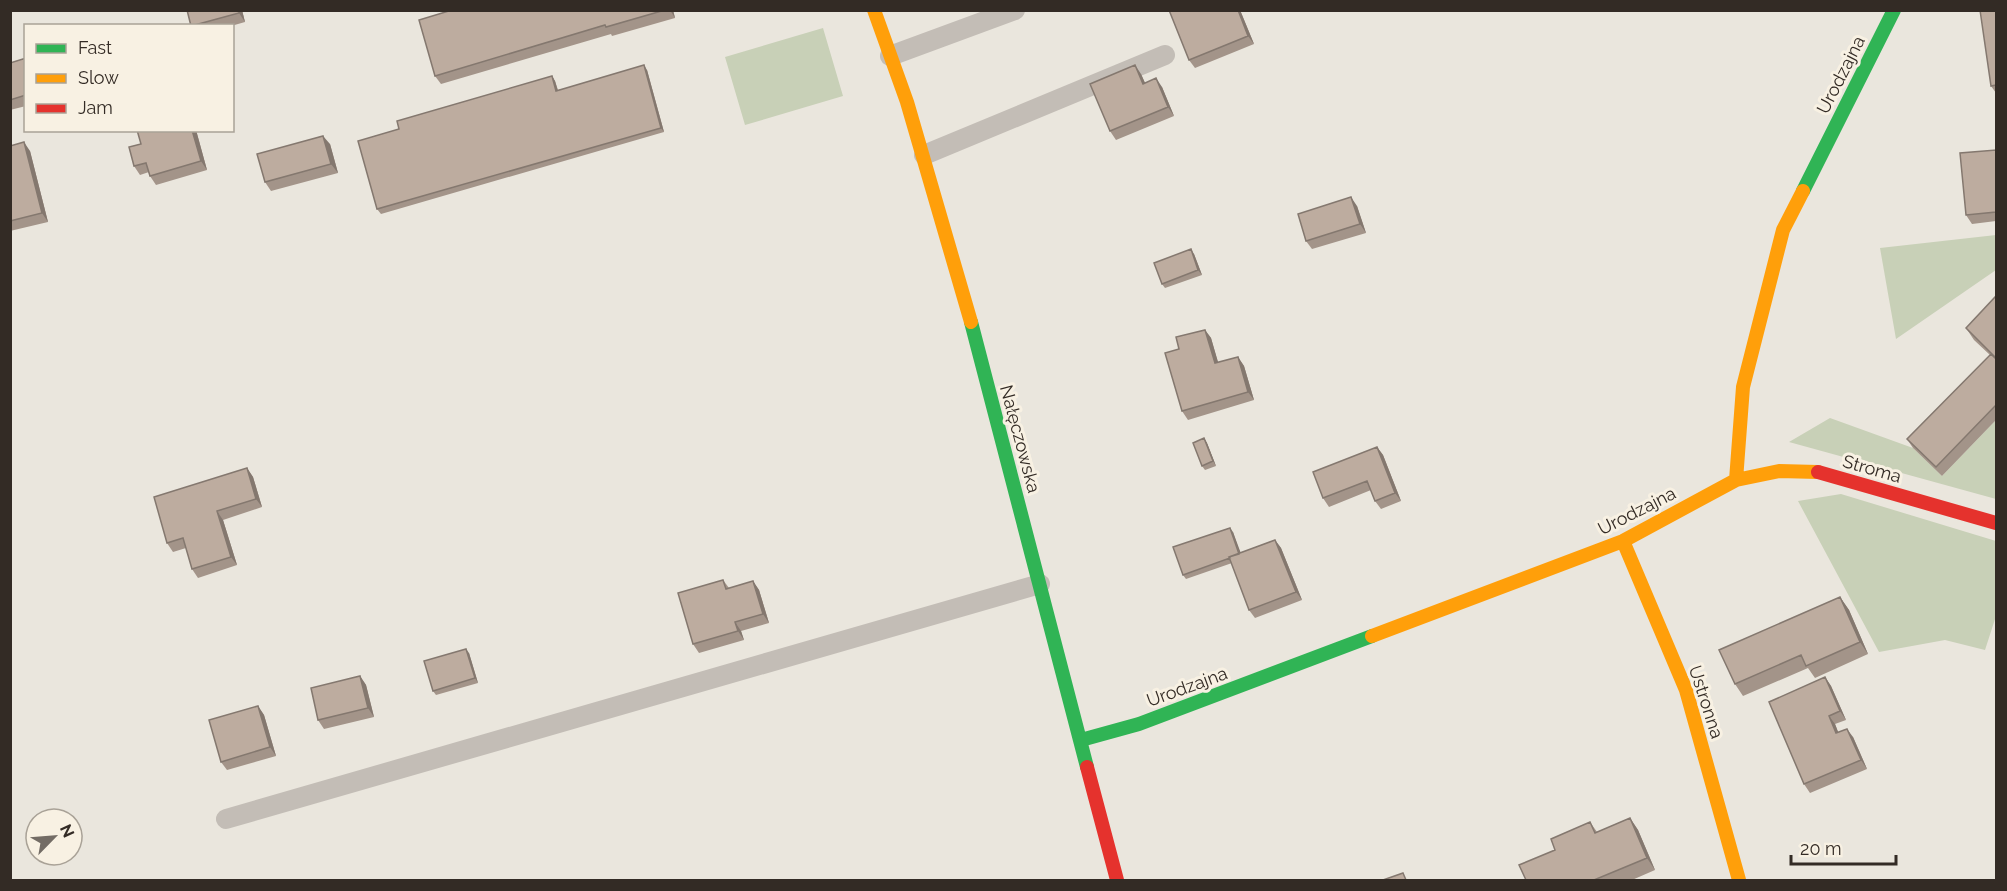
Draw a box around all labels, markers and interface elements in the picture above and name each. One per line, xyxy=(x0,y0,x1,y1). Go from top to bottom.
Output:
legend xyxy=(24,24,234,132)
street label: Urodzajna xyxy=(1812,32,1869,117)
text: Fast xyxy=(78,37,112,58)
text: Slow xyxy=(78,67,119,88)
text: Jam xyxy=(78,97,113,118)
street label: Nałęczowska xyxy=(996,383,1045,495)
street label: Stroma xyxy=(1840,450,1904,487)
street label: Urodzajna xyxy=(1594,482,1679,539)
street label: Urodzajna xyxy=(1144,662,1230,711)
street label: Ustronna xyxy=(1685,663,1728,741)
north arrow xyxy=(24,807,84,867)
text: N xyxy=(56,821,78,840)
scale bar xyxy=(1791,828,1896,866)
text: 20 m xyxy=(1800,838,1842,859)

